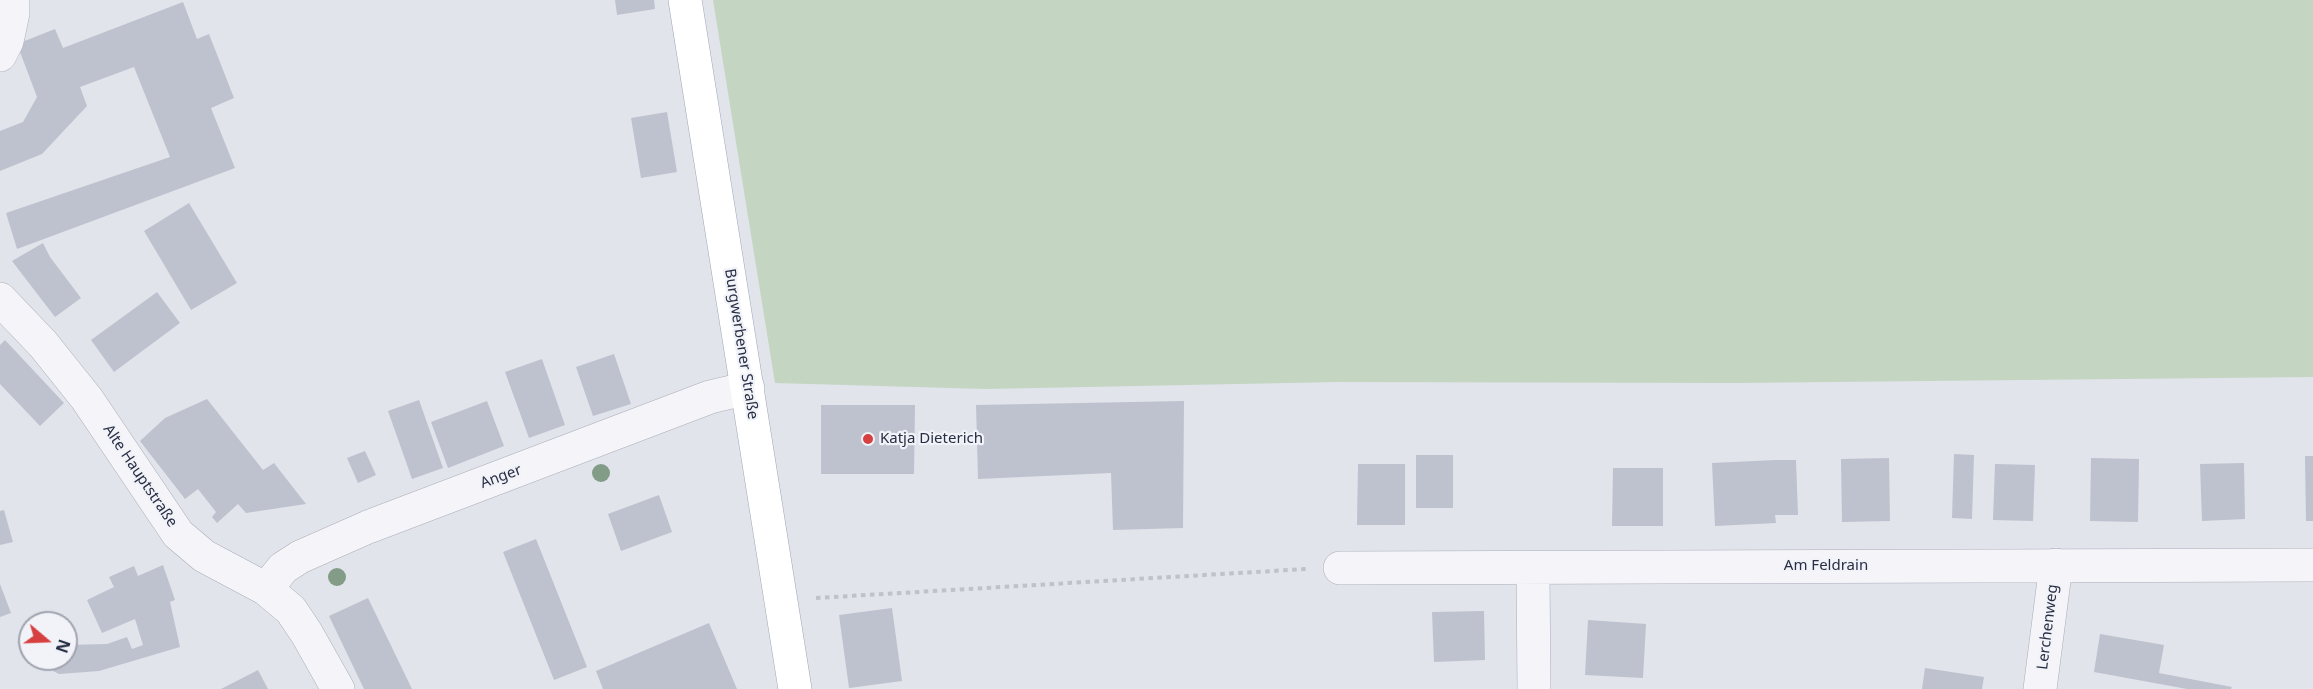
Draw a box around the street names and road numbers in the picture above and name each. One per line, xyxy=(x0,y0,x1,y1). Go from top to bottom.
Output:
street label: Burgwerbener Straße xyxy=(720,267,762,421)
street label: Alte Hauptstraße xyxy=(99,421,181,531)
street label: Anger xyxy=(478,461,524,493)
street label: Am Feldrain xyxy=(1784,557,1868,575)
street label: Lerchenweg xyxy=(2034,583,2062,671)

